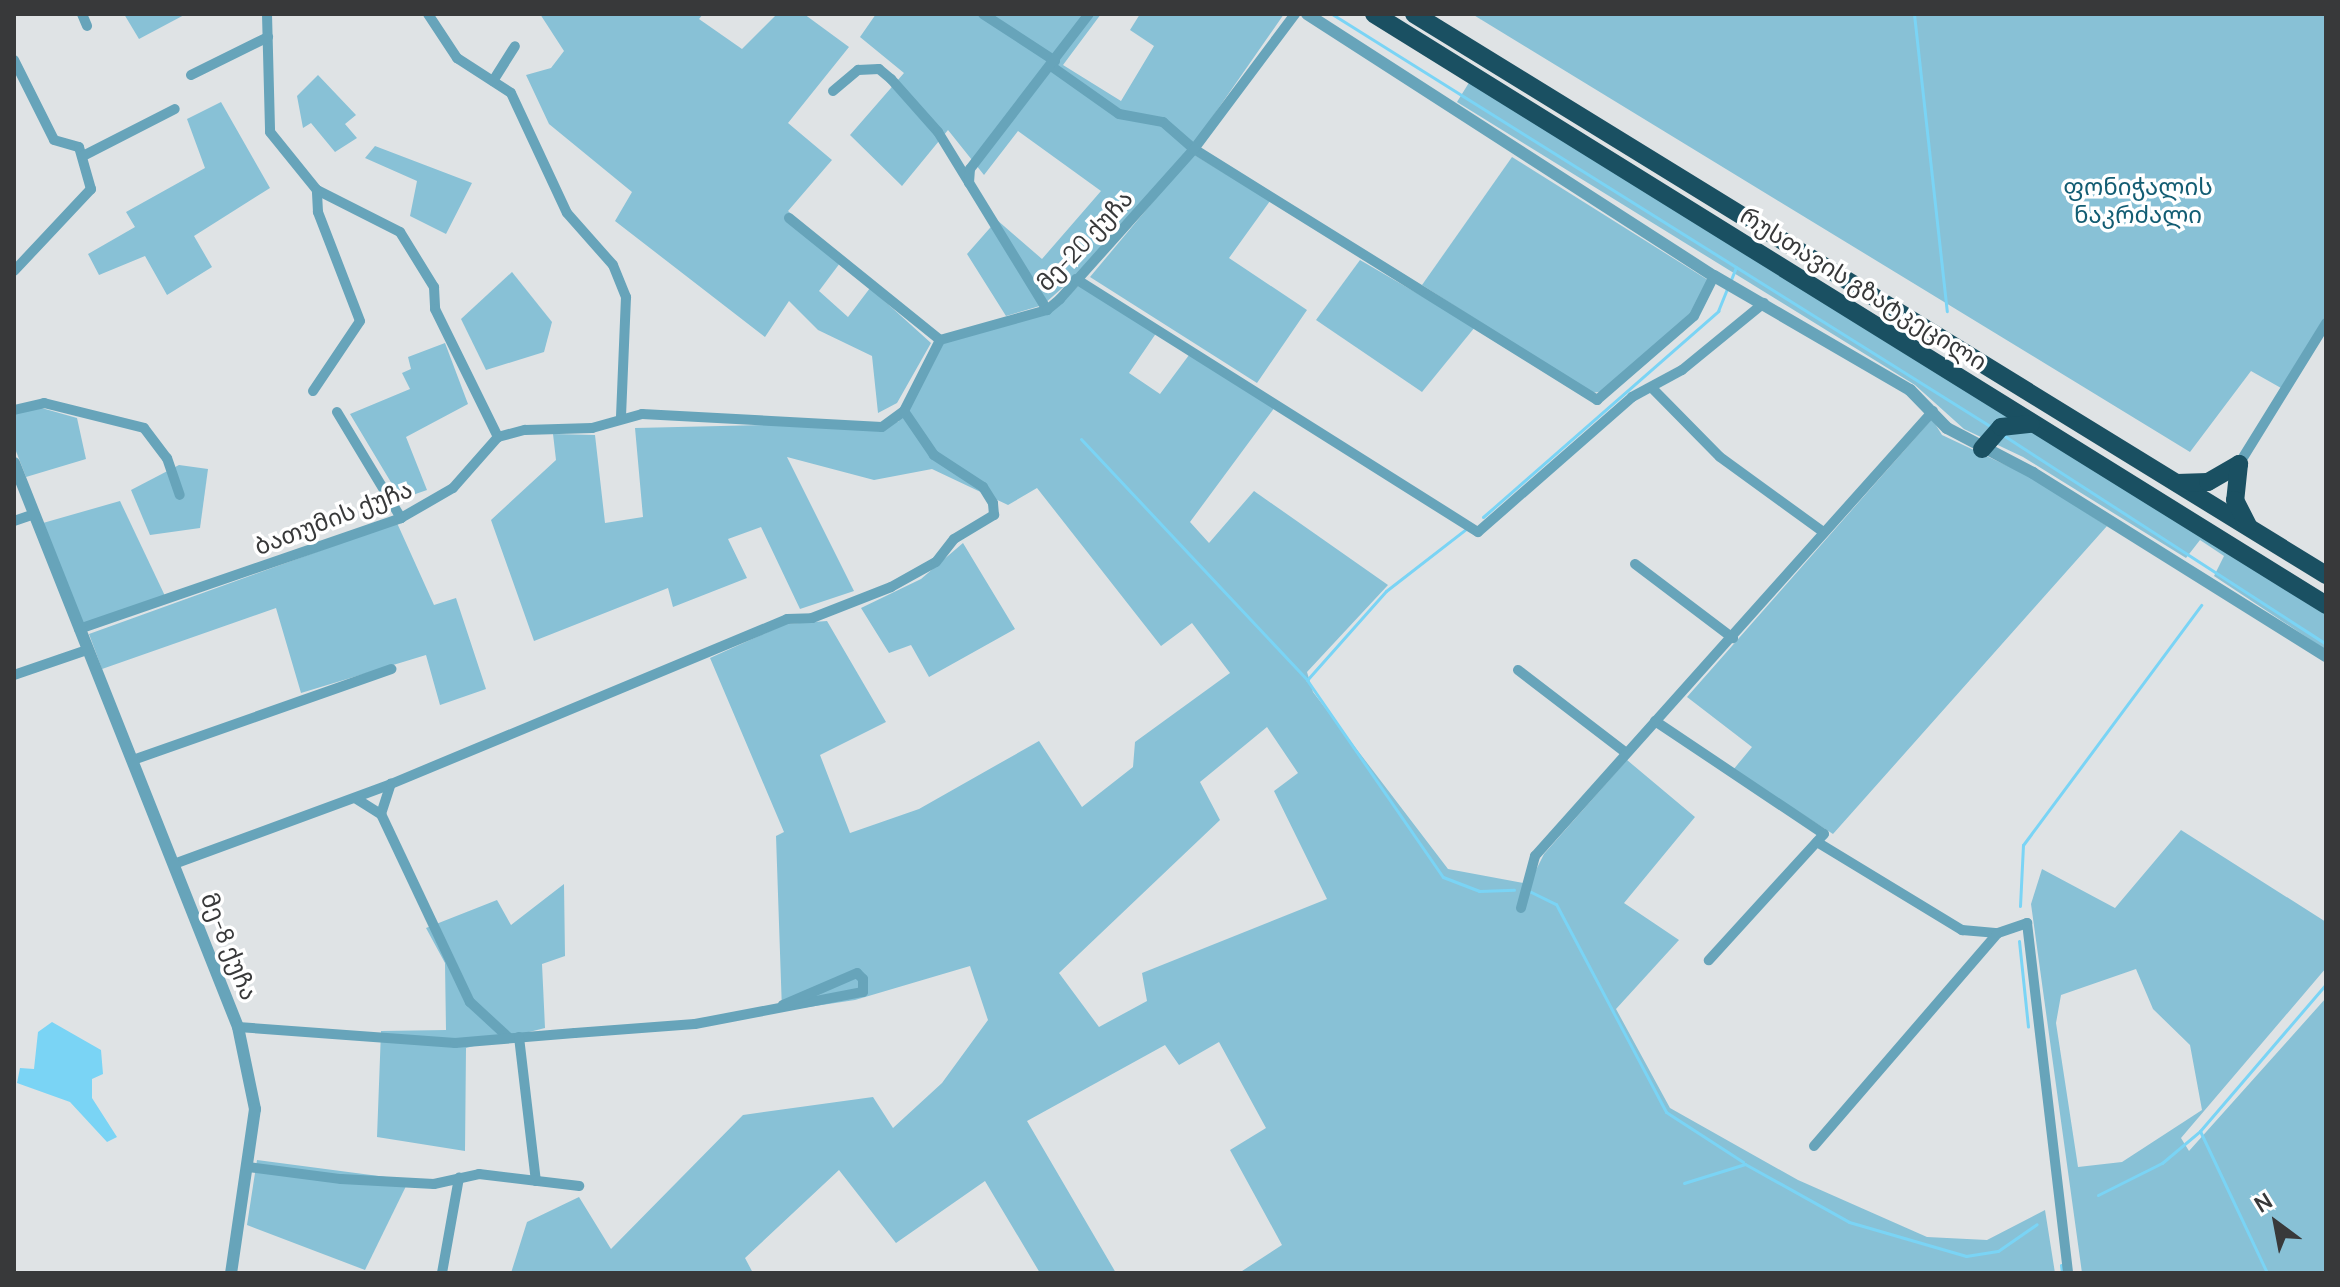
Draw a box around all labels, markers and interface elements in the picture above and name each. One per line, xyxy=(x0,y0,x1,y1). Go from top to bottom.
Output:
park label: ფონიჭალის ნაკრძალი xyxy=(2063,172,2213,228)
street label: მე-20 ქუჩა xyxy=(1030,184,1138,296)
street label: რუსთავის გზატკეცილი xyxy=(1735,200,1993,376)
street label: ბათუმის ქუჩა xyxy=(250,474,416,560)
street label: მე-8 ქუჩა xyxy=(195,888,265,1004)
north arrow xyxy=(2236,1183,2316,1263)
text: N xyxy=(2249,1186,2278,1220)

